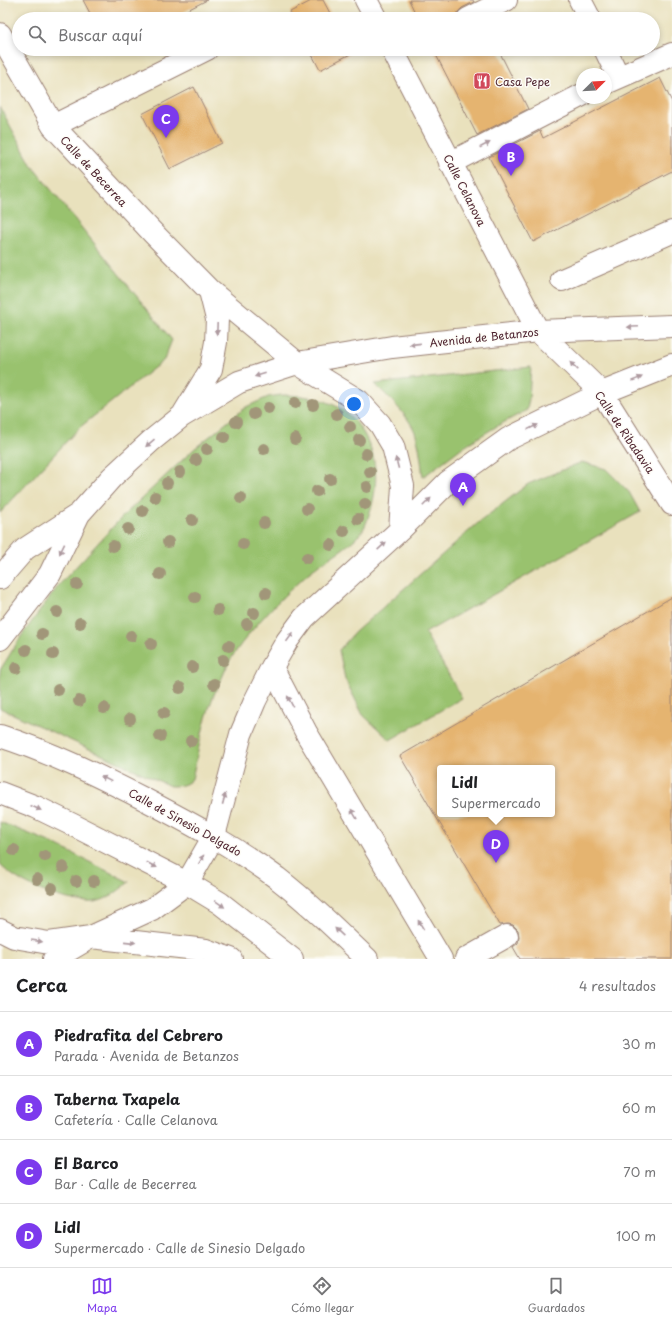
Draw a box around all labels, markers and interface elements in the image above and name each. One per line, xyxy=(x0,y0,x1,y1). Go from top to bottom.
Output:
search box xyxy=(12,12,660,56)
icon: search xyxy=(26,23,48,45)
text: Buscar aquí xyxy=(58,23,142,46)
north arrow xyxy=(576,68,612,104)
restaurant icon: Casa Pepe xyxy=(472,71,492,91)
place label: Casa Pepe xyxy=(495,73,550,90)
pin: C xyxy=(153,105,179,138)
street label: Calle de Becerrea xyxy=(57,132,132,210)
one-way arrow xyxy=(479,142,491,148)
pin: B xyxy=(498,143,524,176)
street label: Calle Celanova xyxy=(440,151,491,229)
one-way arrow xyxy=(213,323,220,335)
street label: Avenida de Betanzos xyxy=(429,323,539,351)
one-way arrow xyxy=(626,324,639,330)
one-way arrow xyxy=(409,341,421,347)
one-way arrow xyxy=(569,361,579,371)
one-way arrow xyxy=(254,372,266,378)
one-way arrow xyxy=(631,376,643,382)
street label: Calle de Ribadavia xyxy=(591,387,659,477)
your location xyxy=(344,394,364,414)
one-way arrow xyxy=(527,424,538,430)
one-way arrow xyxy=(145,438,155,447)
one-way arrow xyxy=(394,457,400,469)
pin: A xyxy=(450,473,476,506)
one-way arrow xyxy=(422,497,432,507)
one-way arrow xyxy=(377,541,387,551)
one-way arrow xyxy=(59,543,65,554)
one-way arrow xyxy=(286,632,294,643)
one-way arrow xyxy=(286,695,293,707)
popup xyxy=(437,765,555,817)
text: Lidl xyxy=(451,770,478,793)
one-way arrow xyxy=(100,776,111,782)
street label: Calle de Sinesio Delgado xyxy=(125,784,245,860)
one-way arrow xyxy=(222,792,228,805)
text: Supermercado xyxy=(451,793,541,812)
one-way arrow xyxy=(31,805,43,811)
one-way arrow xyxy=(351,808,358,820)
pin: D xyxy=(483,830,509,863)
one-way arrow xyxy=(197,854,204,866)
one-way arrow xyxy=(147,862,158,869)
one-way arrow xyxy=(215,900,225,908)
one-way arrow xyxy=(417,920,425,930)
one-way arrow xyxy=(334,927,344,937)
one-way arrow xyxy=(31,938,43,944)
one-way arrow xyxy=(124,939,136,945)
text: Cerca xyxy=(16,972,67,998)
text: 4 resultados xyxy=(579,976,656,995)
text: Piedrafita del Cebrero xyxy=(54,1023,223,1046)
text: A xyxy=(24,1034,34,1053)
text: 30 m xyxy=(622,1034,656,1053)
text: Parada · Avenida de Betanzos xyxy=(54,1046,239,1065)
text: Taberna Txapela xyxy=(54,1087,180,1110)
text: B xyxy=(25,1098,33,1117)
text: 60 m xyxy=(622,1098,656,1117)
text: Cafetería · Calle Celanova xyxy=(54,1110,218,1129)
text: El Barco xyxy=(54,1151,118,1174)
text: C xyxy=(24,1162,34,1181)
text: 70 m xyxy=(623,1162,656,1181)
text: Bar · Calle de Becerrea xyxy=(54,1174,197,1193)
text: Lidl xyxy=(54,1215,81,1238)
text: D xyxy=(24,1226,34,1245)
text: 100 m xyxy=(616,1226,656,1245)
text: Supermercado · Calle de Sinesio Delgado xyxy=(54,1238,305,1257)
tab: Mapa xyxy=(87,1275,117,1316)
tab: Cómo llegar xyxy=(291,1275,354,1316)
tab: Guardados xyxy=(528,1275,585,1316)

